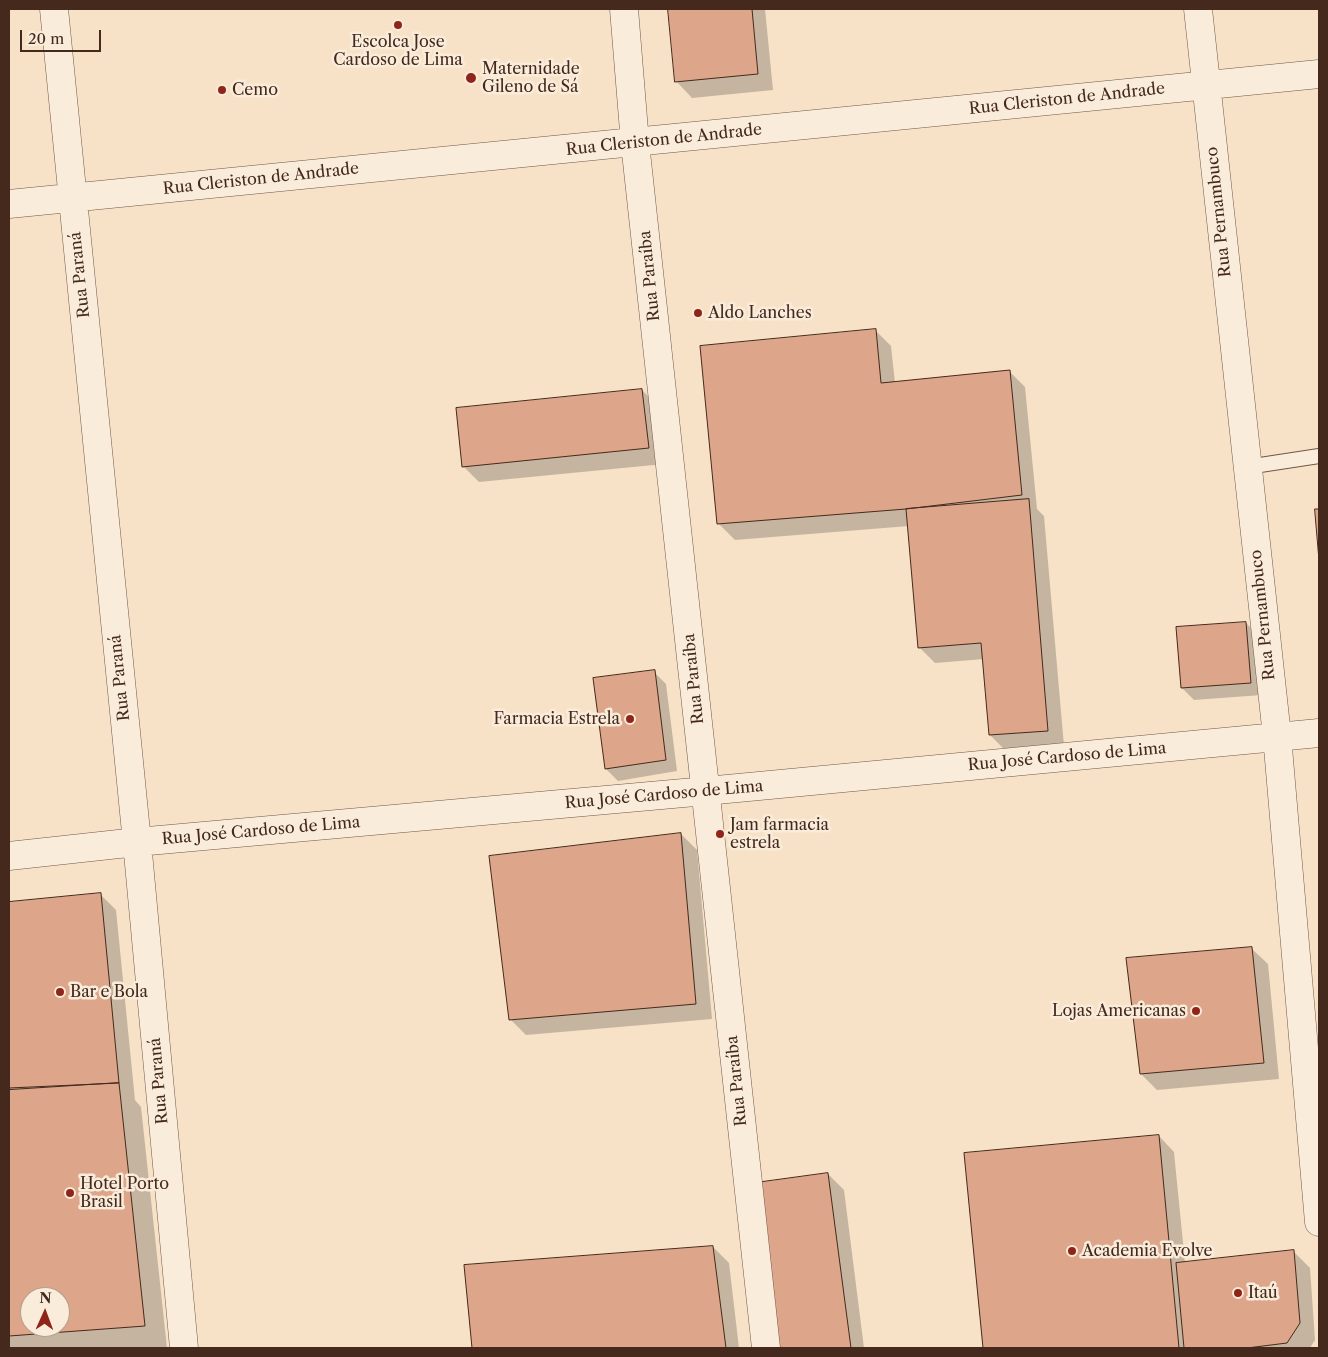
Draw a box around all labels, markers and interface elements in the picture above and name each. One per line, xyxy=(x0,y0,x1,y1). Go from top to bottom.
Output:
marker: Escolca Jose Cardoso de Lima xyxy=(392,19,404,31)
scale bar xyxy=(22,20,104,52)
text: 20 m xyxy=(28,29,64,48)
place label: Escolca Jose Cardoso de Lima xyxy=(333,32,463,70)
place label: Maternidade Gileno de Sá xyxy=(482,59,580,97)
marker: Maternidade Gileno de Sá xyxy=(464,71,478,85)
street label: Rua Cleriston de Andrade xyxy=(968,79,1166,119)
place label: Cemo xyxy=(232,80,278,100)
marker: Cemo xyxy=(216,84,228,96)
street label: Rua Cleriston de Andrade xyxy=(565,120,763,160)
street label: Rua Pernambuco xyxy=(1203,146,1235,278)
street label: Rua Cleriston de Andrade xyxy=(162,159,360,199)
street label: Rua Paraíba xyxy=(636,230,664,322)
street label: Rua Paraná xyxy=(66,231,94,319)
place label: Aldo Lanches xyxy=(708,303,812,323)
marker: Aldo Lanches xyxy=(692,307,704,319)
street label: Rua Pernambuco xyxy=(1247,549,1279,681)
street label: Rua Paraíba xyxy=(680,633,708,725)
street label: Rua Paraná xyxy=(106,634,134,722)
place label: Farmacia Estrela xyxy=(493,709,620,729)
marker: Farmacia Estrela xyxy=(624,713,636,725)
street label: Rua José Cardoso de Lima xyxy=(967,739,1167,775)
street label: Rua José Cardoso de Lima xyxy=(564,777,764,813)
street label: Rua José Cardoso de Lima xyxy=(161,813,361,849)
place label: Jam farmacia estrela xyxy=(730,815,829,853)
marker: Jam farmacia estrela xyxy=(714,828,726,840)
place label: Bar e Bola xyxy=(70,982,148,1002)
marker: Bar e Bola xyxy=(54,986,66,998)
place label: Lojas Americanas xyxy=(1052,1001,1186,1021)
marker: Lojas Americanas xyxy=(1190,1005,1202,1017)
street label: Rua Paraíba xyxy=(723,1035,751,1127)
street label: Rua Paraná xyxy=(146,1037,172,1125)
place label: Hotel Porto Brasil xyxy=(80,1174,169,1212)
marker: Hotel Porto Brasil xyxy=(64,1187,76,1199)
place label: Academia Evolve xyxy=(1082,1241,1212,1261)
marker: Academia Evolve xyxy=(1066,1245,1078,1257)
place label: Itaú xyxy=(1248,1283,1277,1303)
north arrow xyxy=(20,1287,70,1337)
marker: Itaú xyxy=(1232,1287,1244,1299)
text: N xyxy=(39,1289,52,1307)

